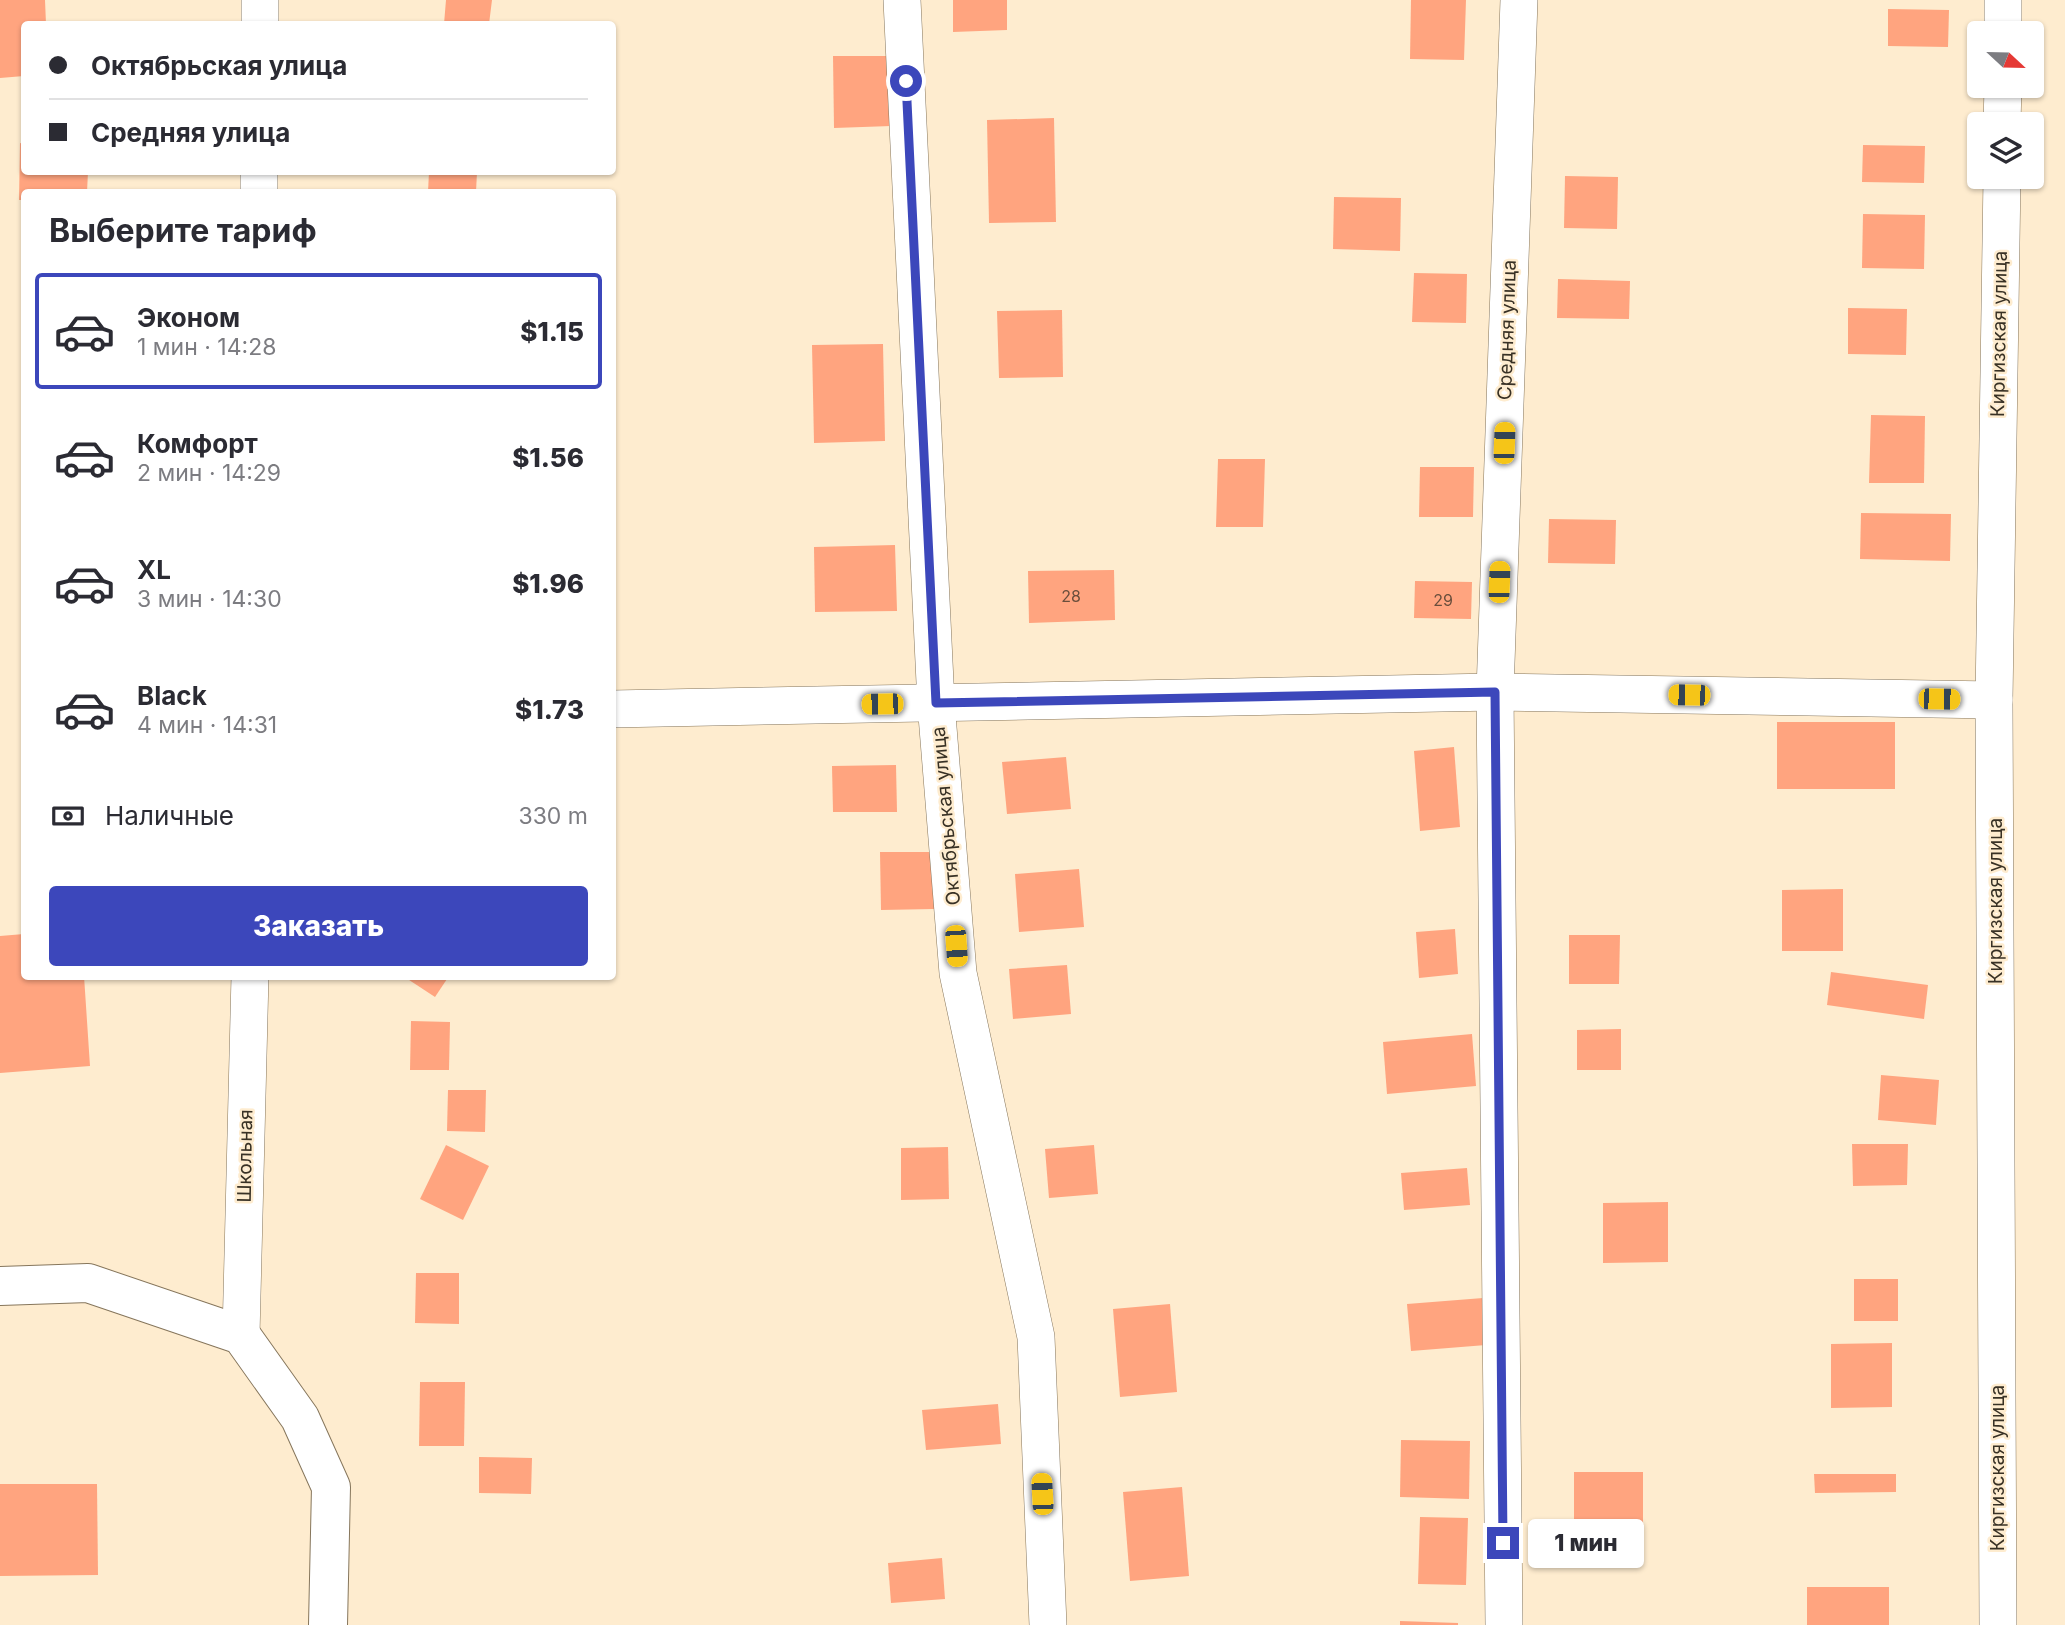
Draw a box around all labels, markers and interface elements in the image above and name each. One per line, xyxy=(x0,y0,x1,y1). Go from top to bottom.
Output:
north arrow xyxy=(1967,21,2044,98)
map controls xyxy=(1967,21,2044,189)
text: Октябрьская улица xyxy=(91,50,347,81)
route start xyxy=(890,65,922,97)
button: layers xyxy=(1967,112,2044,189)
text: Средняя улица xyxy=(91,117,290,148)
text: Выберите тариф xyxy=(49,211,317,250)
street label: Киргизская улица xyxy=(1986,251,2012,417)
street label: Средняя улица xyxy=(1493,260,1521,400)
icon: car xyxy=(53,300,116,363)
text: Эконом xyxy=(137,302,240,333)
text: $1.15 xyxy=(520,316,584,347)
text: 1 мин · 14:28 xyxy=(137,333,276,361)
car xyxy=(1493,422,1516,464)
icon: car xyxy=(53,426,116,489)
text: Комфорт xyxy=(137,428,258,459)
text: $1.56 xyxy=(512,442,584,473)
text: 2 мин · 14:29 xyxy=(137,459,281,487)
icon: car xyxy=(53,552,116,615)
text: XL xyxy=(137,554,171,585)
car xyxy=(1488,561,1511,603)
text: $1.96 xyxy=(512,568,584,599)
text: 3 мин · 14:30 xyxy=(137,585,282,613)
house number: 28 xyxy=(1061,586,1081,606)
house number: 29 xyxy=(1433,590,1453,610)
icon: car xyxy=(53,678,116,741)
text: Black xyxy=(137,680,207,711)
car xyxy=(1668,684,1711,706)
car xyxy=(1918,688,1961,710)
car xyxy=(861,693,904,715)
text: $1.73 xyxy=(515,694,584,725)
text: 4 мин · 14:31 xyxy=(137,711,277,739)
street label: Октябрьская улица xyxy=(927,726,965,906)
icon: cash xyxy=(49,797,87,835)
text: Наличные xyxy=(105,800,234,831)
text: 330 m xyxy=(518,802,588,830)
street label: Киргизская улица xyxy=(1984,818,2007,984)
button: Заказать xyxy=(49,886,588,966)
car xyxy=(945,924,968,968)
street label: Школьная xyxy=(233,1109,257,1203)
street label: Киргизская улица xyxy=(1986,1385,2009,1551)
car xyxy=(1031,1472,1054,1516)
callout: 1 мин xyxy=(1528,1518,1643,1568)
route end xyxy=(1487,1527,1519,1559)
text: 1 мин xyxy=(1554,1529,1618,1557)

